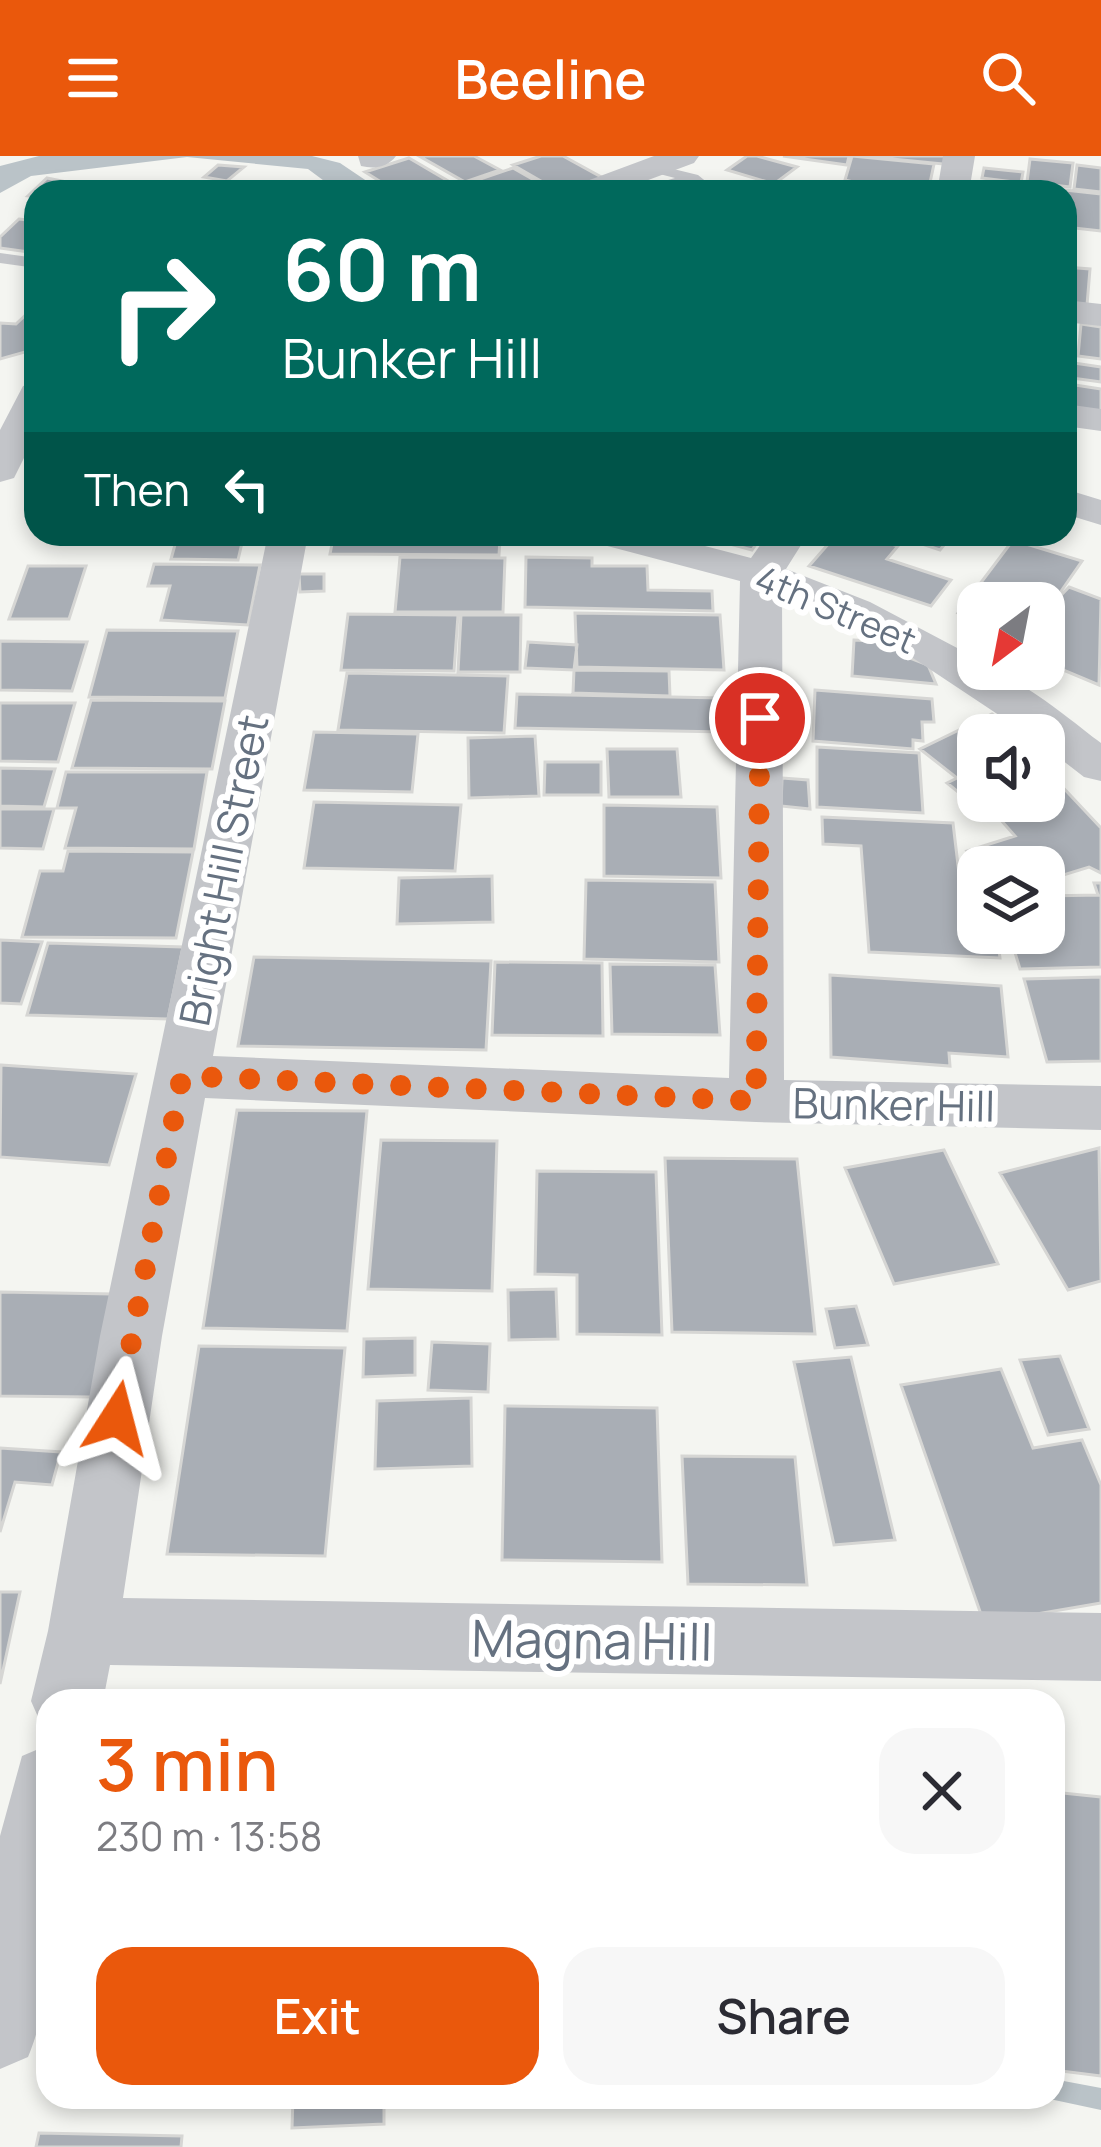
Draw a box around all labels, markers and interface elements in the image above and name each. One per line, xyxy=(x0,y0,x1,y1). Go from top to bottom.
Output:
text: Beeline xyxy=(455,41,646,115)
icon: menu xyxy=(60,45,126,111)
icon: search xyxy=(975,45,1041,111)
text: 60 m xyxy=(282,211,482,326)
icon: right xyxy=(84,228,240,384)
text: Bunker Hill xyxy=(282,320,542,394)
icon: left xyxy=(214,456,280,522)
text: Then xyxy=(84,458,190,520)
street label: 4th Street xyxy=(748,553,924,665)
north arrow xyxy=(957,582,1065,690)
map controls xyxy=(957,582,1065,954)
pin xyxy=(709,667,811,769)
icon: arrive xyxy=(727,685,793,751)
street label: Bright Hill Street xyxy=(164,710,282,1030)
button: sound xyxy=(957,714,1065,822)
button: layers xyxy=(957,846,1065,954)
street label: Bunker Hill xyxy=(792,1073,996,1135)
position arrow xyxy=(54,1355,180,1481)
street label: Magna Hill xyxy=(471,1602,713,1676)
text: 3 min xyxy=(96,1714,278,1813)
button: close xyxy=(879,1728,1005,1854)
text: 230 m · 13:58 xyxy=(96,1809,323,1863)
button: Exit xyxy=(96,1947,539,2085)
button: Share xyxy=(563,1947,1005,2085)

